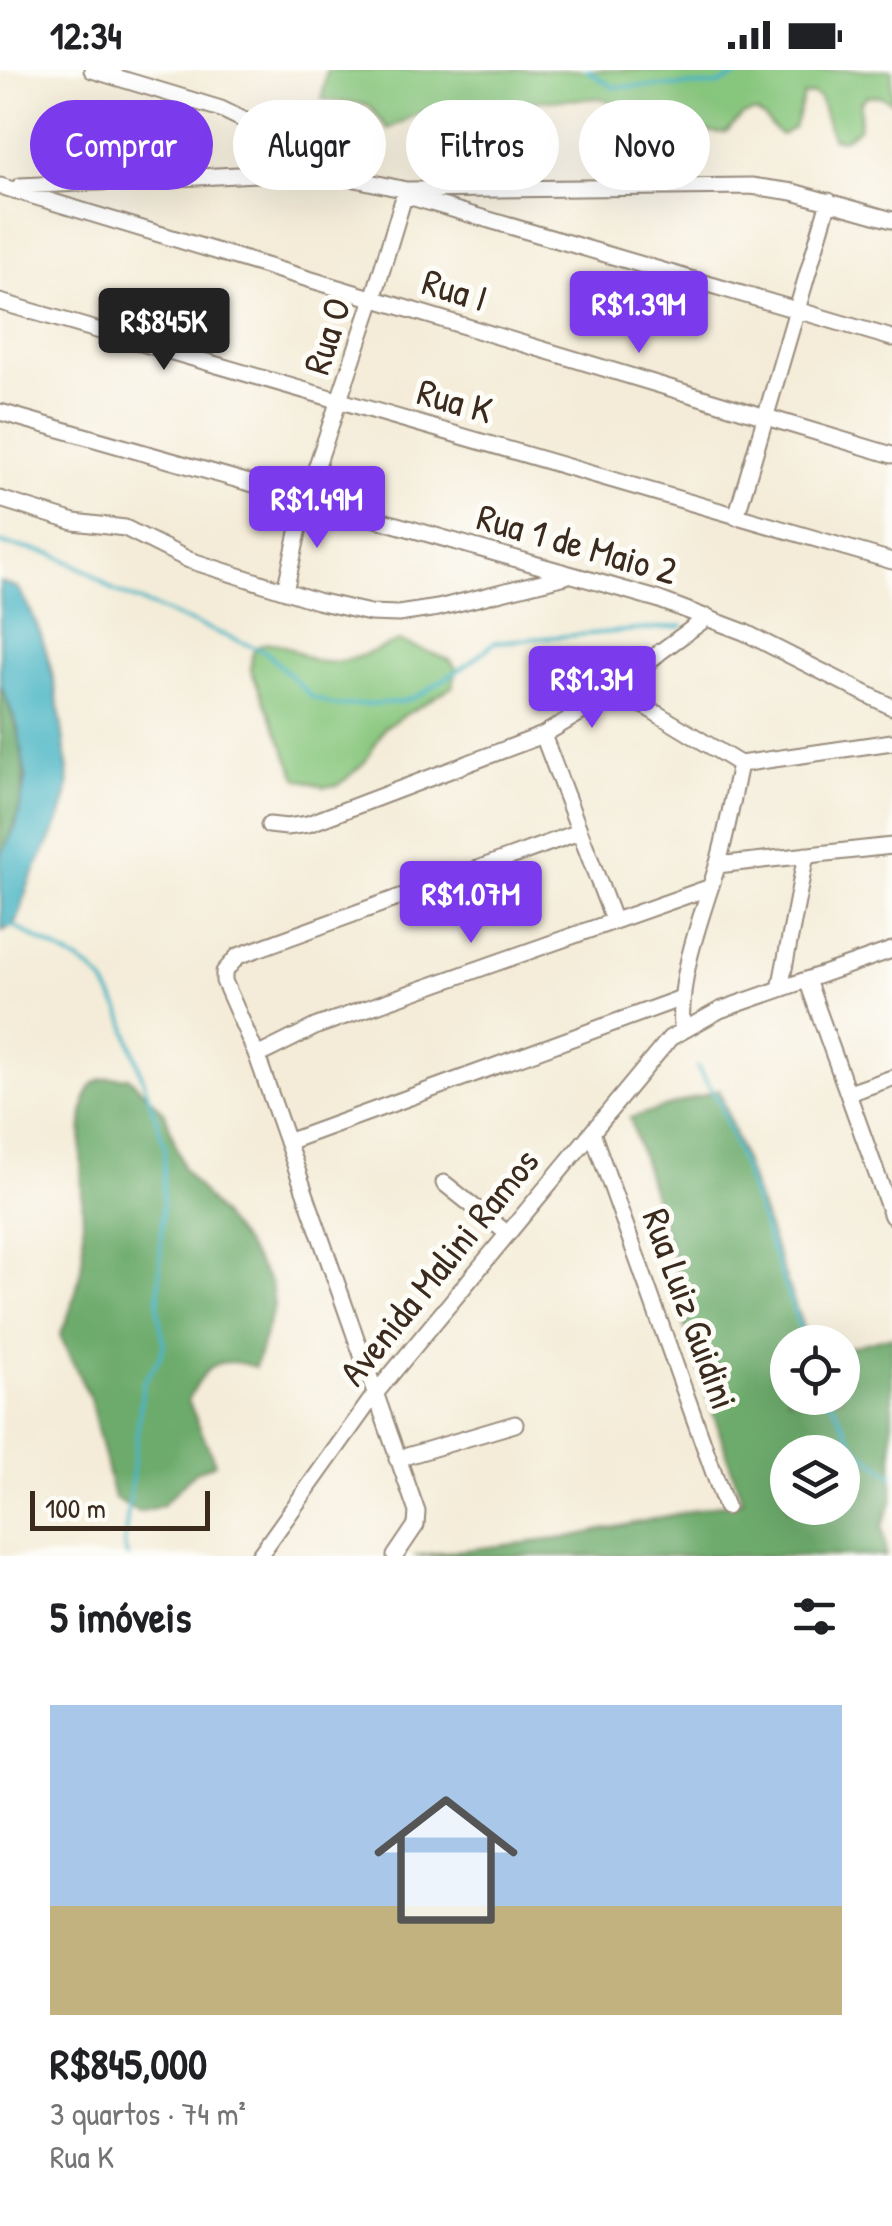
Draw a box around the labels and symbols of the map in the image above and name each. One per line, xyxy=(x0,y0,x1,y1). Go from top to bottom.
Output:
street label: Rua I xyxy=(417,255,494,323)
pin: R$1.39M xyxy=(547,271,731,356)
pin: R$845K xyxy=(83,288,245,373)
street label: Rua O xyxy=(289,291,363,380)
street label: Rua K xyxy=(412,365,499,436)
pin: R$1.49M xyxy=(225,466,409,551)
street label: Rua 1 de Maio 2 xyxy=(471,490,683,596)
pin: R$1.3M xyxy=(511,646,673,731)
pin: R$1.07M xyxy=(379,861,563,946)
street label: Avenida Malini Ramos xyxy=(326,1137,550,1396)
street label: Rua Luiz Guidini xyxy=(631,1201,751,1416)
scale bar xyxy=(30,1486,210,1530)

